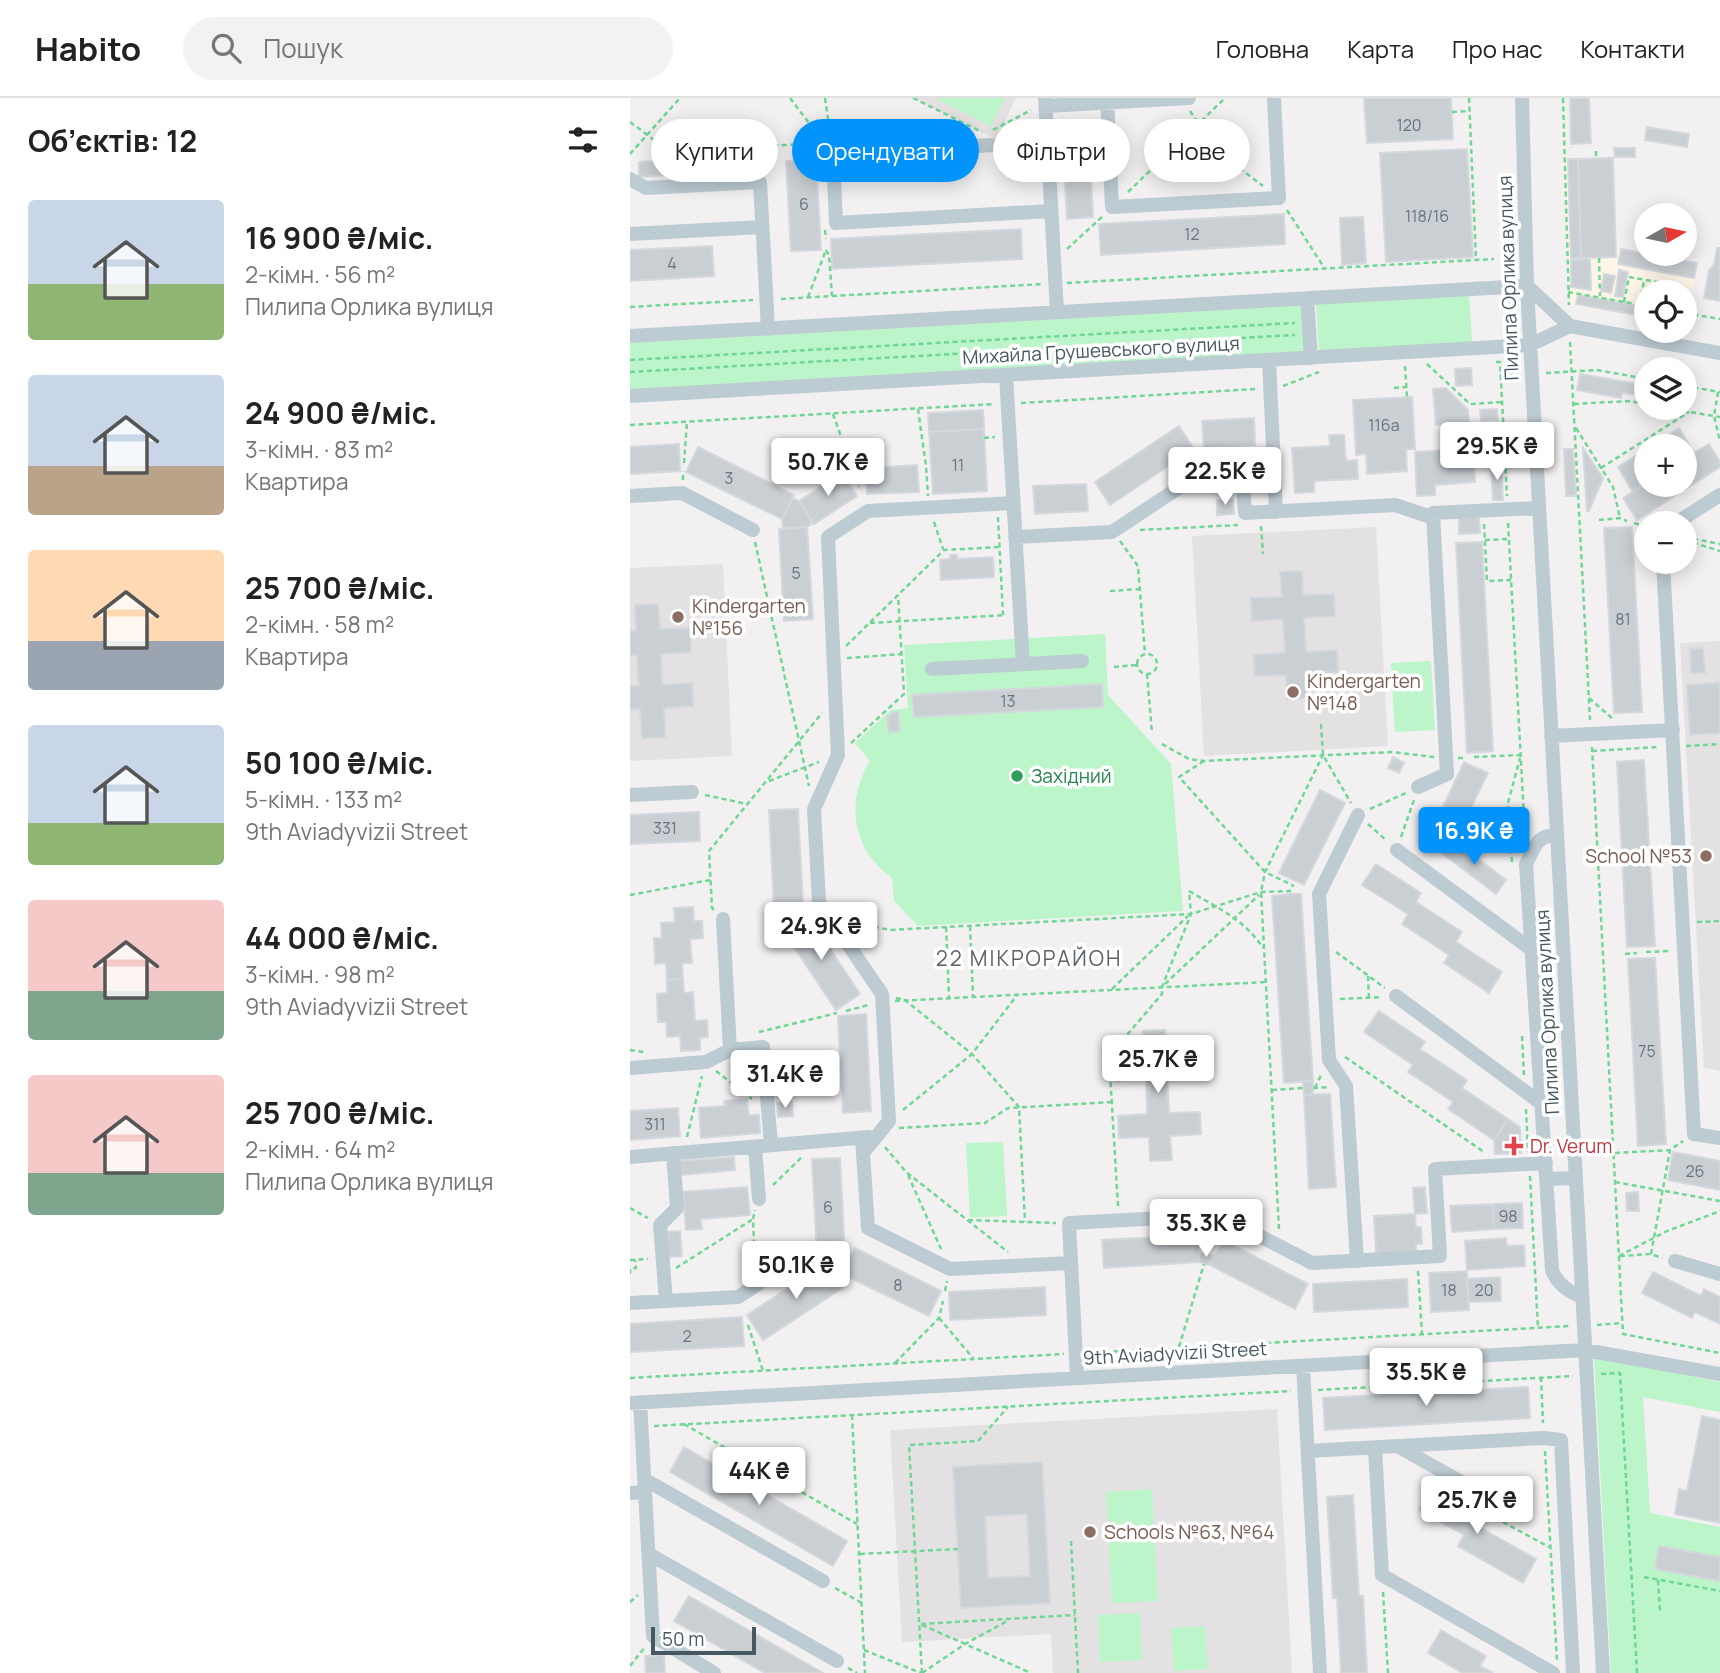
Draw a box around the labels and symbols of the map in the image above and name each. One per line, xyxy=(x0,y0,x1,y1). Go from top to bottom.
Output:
house number: 120 xyxy=(1396,114,1422,136)
street label: Пилипа Орлика вулиця xyxy=(1491,175,1525,381)
house number: 6 xyxy=(799,193,809,215)
north arrow xyxy=(1634,203,1698,266)
house number: 118/16 xyxy=(1405,205,1449,227)
house number: 12 xyxy=(1184,223,1200,245)
house number: 4 xyxy=(667,252,677,274)
street label: Михайла Грушевського вулиця xyxy=(962,330,1240,370)
house number: 116а xyxy=(1368,414,1400,436)
pin: 29.5K ₴ xyxy=(1432,422,1562,482)
pin: 50.7K ₴ xyxy=(763,438,893,498)
pin: 22.5K ₴ xyxy=(1160,448,1290,507)
house number: 11 xyxy=(952,454,964,476)
house number: 3 xyxy=(725,467,733,489)
house number: 5 xyxy=(791,562,801,584)
place label: Kindergarten №156 xyxy=(692,593,806,641)
house number: 81 xyxy=(1615,608,1631,630)
marker: Kindergarten №156 xyxy=(670,609,686,625)
place label: Kindergarten №148 xyxy=(1307,668,1421,716)
marker: Kindergarten №148 xyxy=(1285,684,1301,700)
house number: 13 xyxy=(1000,690,1016,712)
place label: Західний xyxy=(1031,763,1112,789)
marker: Західний xyxy=(1009,768,1025,784)
pin: 16.9K ₴ xyxy=(1409,808,1539,867)
house number: 331 xyxy=(653,817,677,839)
place label: School №53 xyxy=(1585,843,1692,869)
marker: School №53 xyxy=(1698,848,1714,864)
pin: 24.9K ₴ xyxy=(756,902,886,962)
street label: Пилипа Орлика вулиця xyxy=(1529,909,1565,1115)
district label: 22 МІКРОРАЙОН xyxy=(936,944,1122,972)
pin: 25.7K ₴ xyxy=(1093,1035,1223,1095)
house number: 75 xyxy=(1638,1040,1656,1062)
pin: 31.4K ₴ xyxy=(720,1051,850,1110)
house number: 311 xyxy=(644,1113,666,1135)
place label: Dr. Verum xyxy=(1530,1133,1612,1159)
marker: Dr. Verum xyxy=(1504,1136,1524,1156)
house number: 26 xyxy=(1685,1160,1705,1182)
house number: 6 xyxy=(823,1196,833,1218)
pin: 35.3K ₴ xyxy=(1141,1200,1271,1259)
house number: 98 xyxy=(1498,1205,1518,1227)
pin: 50.1K ₴ xyxy=(731,1242,861,1301)
house number: 8 xyxy=(893,1274,903,1296)
house number: 18 xyxy=(1441,1279,1457,1301)
house number: 20 xyxy=(1475,1279,1493,1301)
house number: 2 xyxy=(682,1325,692,1347)
street label: 9th Aviadyvizii Street xyxy=(1082,1335,1268,1371)
pin: 35.5K ₴ xyxy=(1361,1348,1491,1408)
pin: 44K ₴ xyxy=(710,1448,808,1507)
pin: 25.7K ₴ xyxy=(1412,1476,1542,1536)
place label: Schools №63, №64 xyxy=(1104,1519,1274,1545)
marker: Schools №63, №64 xyxy=(1082,1524,1098,1540)
scale bar xyxy=(651,1624,756,1656)

